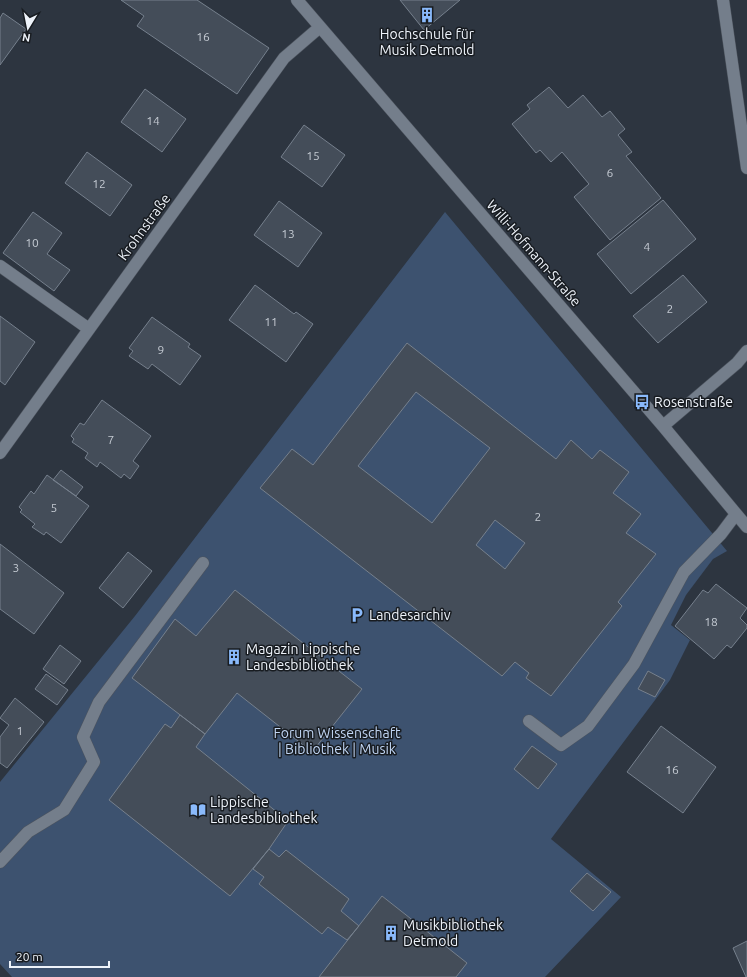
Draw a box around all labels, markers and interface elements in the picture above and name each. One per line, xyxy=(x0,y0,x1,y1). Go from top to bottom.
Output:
building icon: Hochschule für Musik Detmold xyxy=(418,6,436,24)
north arrow xyxy=(8,8,48,48)
place label: Hochschule für Musik Detmold xyxy=(379,26,475,58)
house number: 16 xyxy=(196,30,210,43)
text: N xyxy=(21,31,31,44)
house number: 14 xyxy=(146,114,160,127)
house number: 15 xyxy=(306,149,320,162)
house number: 6 xyxy=(607,166,614,179)
house number: 12 xyxy=(92,177,106,190)
street label: Krohnstraße xyxy=(115,191,173,263)
street label: Willi-Hofmann-Straße xyxy=(484,197,584,309)
house number: 13 xyxy=(281,227,295,240)
house number: 10 xyxy=(25,236,39,249)
house number: 4 xyxy=(644,240,651,253)
house number: 2 xyxy=(667,302,673,315)
house number: 11 xyxy=(264,315,278,328)
house number: 9 xyxy=(158,343,164,356)
bus stop icon: Rosenstraße xyxy=(633,393,651,411)
place label: Rosenstraße xyxy=(654,394,733,410)
house number: 7 xyxy=(108,433,114,446)
house number: 5 xyxy=(51,501,57,514)
house number: 2 xyxy=(535,510,541,523)
house number: 3 xyxy=(13,561,19,574)
parking icon: Landesarchiv xyxy=(348,606,366,624)
place label: Landesarchiv xyxy=(369,607,451,623)
house number: 18 xyxy=(704,615,718,628)
place label: Magazin Lippische Landesbibliothek xyxy=(246,641,360,673)
building icon: Magazin Lippische Landesbibliothek xyxy=(225,648,243,666)
house number: 1 xyxy=(17,724,23,737)
park label: Forum Wissenschaft | Bibliothek | Musik xyxy=(273,725,401,757)
house number: 16 xyxy=(665,763,679,776)
place label: Lippische Landesbibliothek xyxy=(210,794,318,826)
library icon: Lippische Landesbibliothek xyxy=(189,801,207,819)
place label: Musikbibliothek Detmold xyxy=(403,917,503,949)
building icon: Musikbibliothek Detmold xyxy=(382,924,400,942)
scale bar xyxy=(10,943,109,969)
text: 20 m xyxy=(16,950,43,963)

